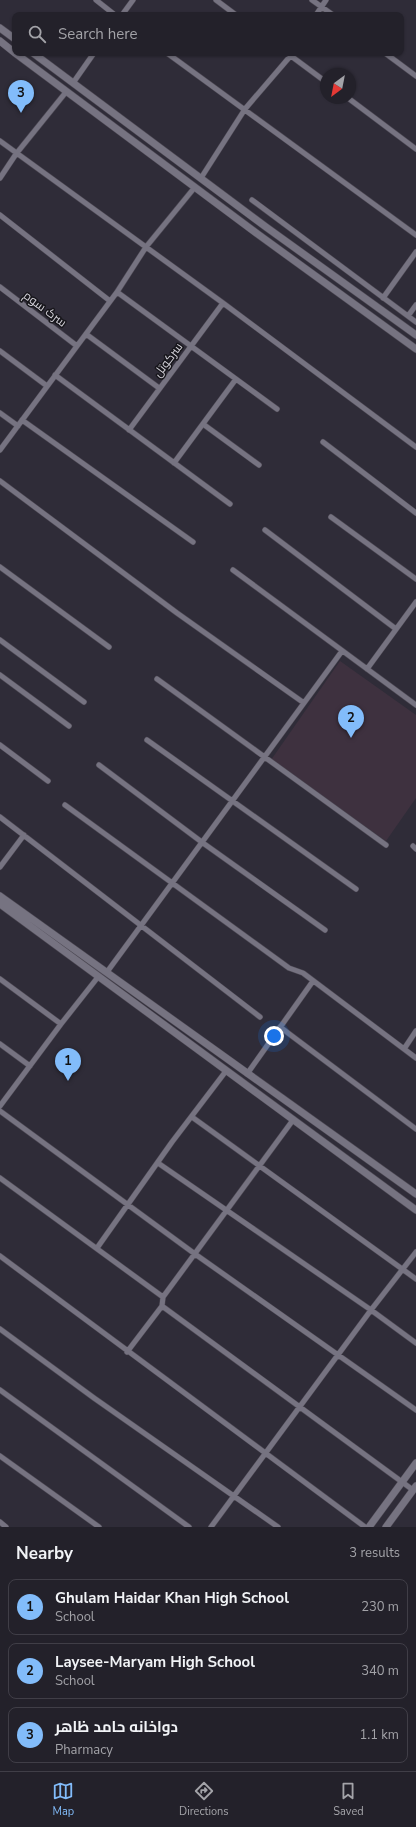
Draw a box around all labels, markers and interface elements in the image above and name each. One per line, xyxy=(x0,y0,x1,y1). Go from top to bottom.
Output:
search box xyxy=(12,12,404,56)
icon: search xyxy=(26,23,48,45)
text: Search here xyxy=(58,24,138,44)
north arrow xyxy=(320,68,356,104)
pin: 3 xyxy=(8,80,34,113)
street label: سرک سوم xyxy=(20,288,70,330)
street label: سرکوتل xyxy=(150,339,186,381)
pin: 2 xyxy=(338,705,364,738)
your location xyxy=(264,1026,284,1046)
pin: 1 xyxy=(55,1048,81,1081)
text: Nearby xyxy=(16,1542,73,1565)
text: 3 results xyxy=(349,1544,400,1562)
text: Ghulam Haidar Khan High School xyxy=(55,1588,289,1608)
text: 1 xyxy=(26,1598,34,1616)
text: 230 m xyxy=(361,1598,399,1616)
text: School xyxy=(55,1608,95,1626)
text: Laysee-Maryam High School xyxy=(55,1652,255,1672)
text: 2 xyxy=(26,1662,34,1680)
text: 340 m xyxy=(361,1662,399,1680)
text: School xyxy=(55,1672,95,1690)
text: دواخانه حامد ظاهر xyxy=(55,1717,178,1737)
text: 3 xyxy=(26,1726,34,1744)
text: 1.1 km xyxy=(359,1726,399,1744)
text: Pharmacy xyxy=(55,1741,113,1759)
tab: Map xyxy=(52,1780,74,1819)
tab: Directions xyxy=(179,1780,229,1819)
tab: Saved xyxy=(333,1780,364,1819)

